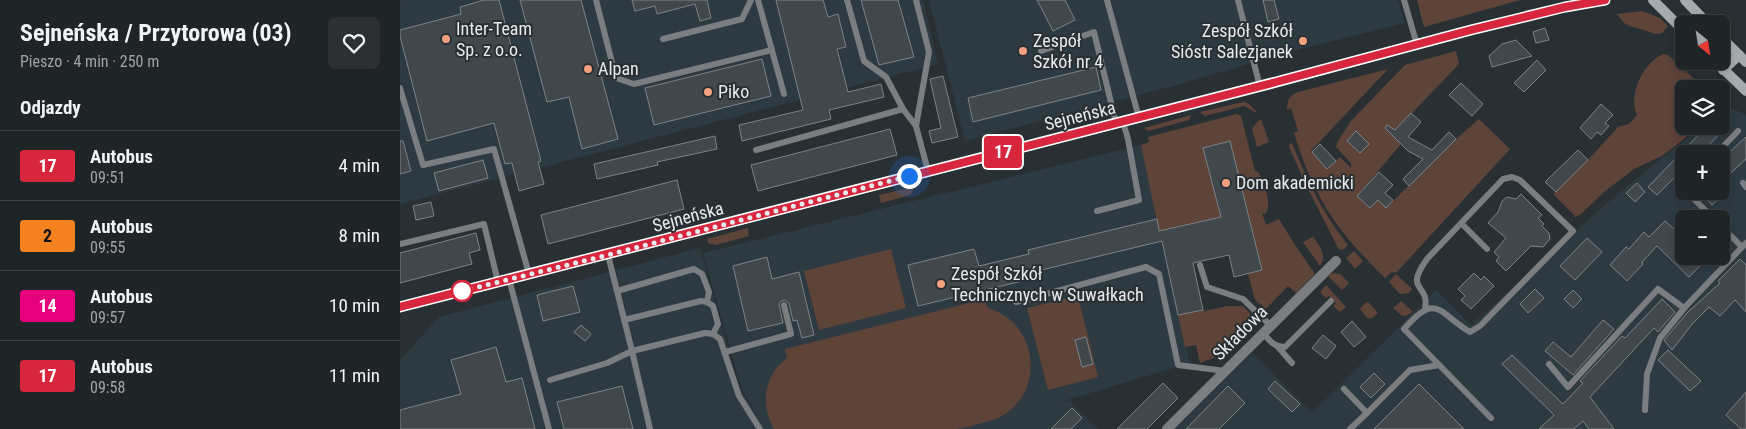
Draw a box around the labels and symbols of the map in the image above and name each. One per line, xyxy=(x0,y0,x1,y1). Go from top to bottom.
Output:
north arrow xyxy=(1675,15,1730,70)
place label: Inter-Team Sp. z o.o. xyxy=(456,18,532,60)
place label: Zespół Szkół Sióstr Salezjanek xyxy=(1171,20,1293,62)
place label: Zespół Szkół nr 4 xyxy=(1033,30,1103,72)
marker: Inter-Team Sp. z o.o. xyxy=(440,33,452,45)
marker: Zespół Szkół Sióstr Salezjanek xyxy=(1297,35,1309,47)
marker: Zespół Szkół nr 4 xyxy=(1017,45,1029,57)
place label: Alpan xyxy=(598,58,639,79)
marker: Alpan xyxy=(582,63,594,75)
place label: Piko xyxy=(718,81,749,102)
marker: Piko xyxy=(702,86,714,98)
street label: Sejneńska xyxy=(1042,97,1118,134)
line badge: 17 xyxy=(980,136,1026,168)
your location xyxy=(897,164,922,189)
place label: Dom akademicki xyxy=(1236,172,1354,193)
marker: Dom akademicki xyxy=(1220,177,1232,189)
street label: Sejneńska xyxy=(650,197,726,236)
place label: Zespół Szkół Technicznych w Suwałkach xyxy=(951,263,1144,305)
marker: Zespół Szkół Technicznych w Suwałkach xyxy=(935,278,947,290)
unlabelled marker xyxy=(451,280,473,302)
street label: Składowa xyxy=(1208,301,1271,364)

